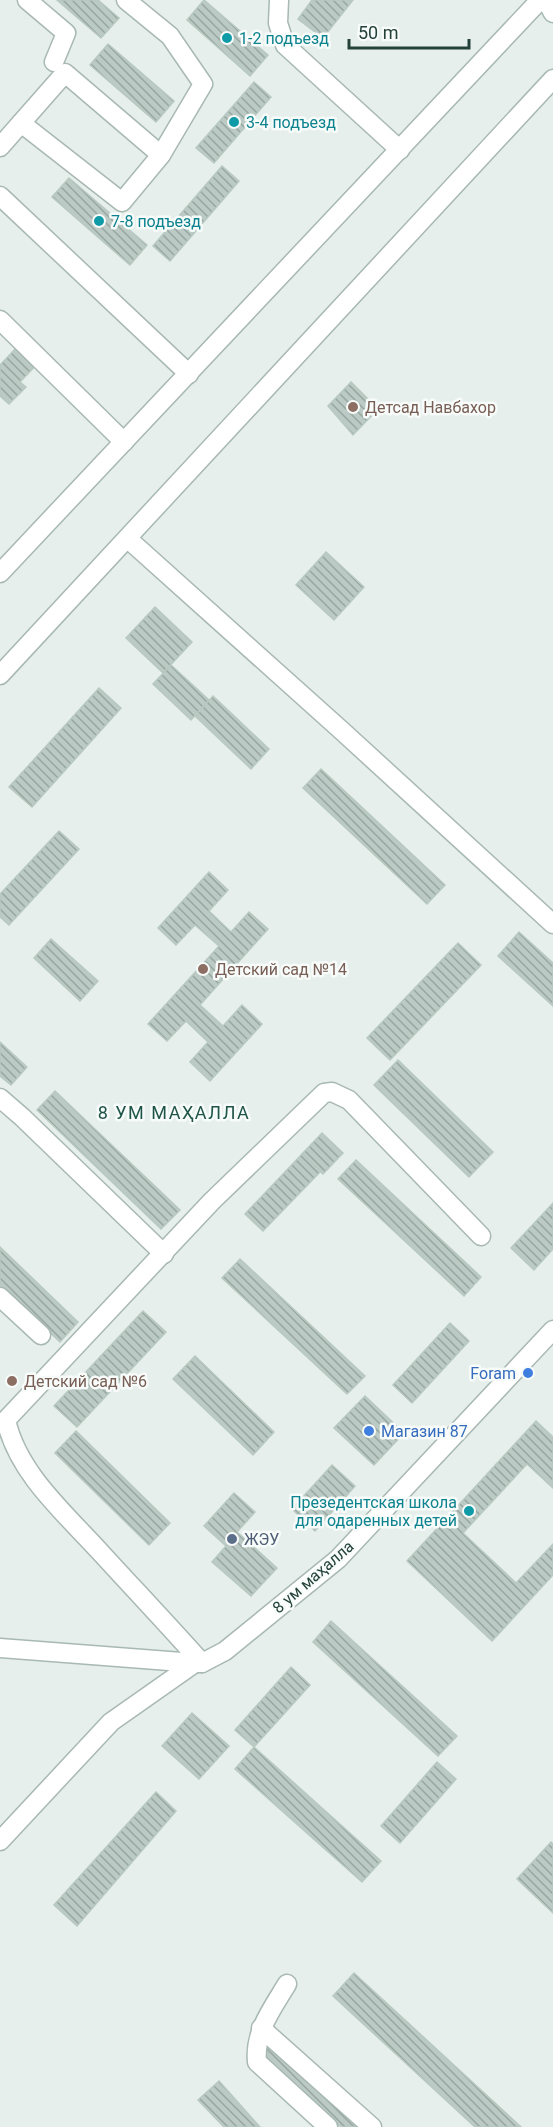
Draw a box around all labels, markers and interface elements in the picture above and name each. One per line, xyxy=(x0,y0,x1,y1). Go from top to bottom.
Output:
scale bar xyxy=(349,12,469,50)
text: 50 m xyxy=(358,22,398,43)
place label: 1-2 подъезд xyxy=(239,29,329,48)
marker: 1-2 подъезд xyxy=(220,31,234,45)
place label: 3-4 подъезд xyxy=(246,113,336,132)
marker: 3-4 подъезд xyxy=(227,115,241,129)
place label: 7-8 подъезд xyxy=(111,212,201,231)
marker: 7-8 подъезд xyxy=(92,214,106,228)
place label: Детсад Навбахор xyxy=(365,398,496,417)
marker: Детсад Навбахор xyxy=(346,400,360,414)
place label: Детский сад №14 xyxy=(215,960,347,979)
marker: Детский сад №14 xyxy=(196,962,210,976)
district label: 8 УМ МАҲАЛЛА xyxy=(98,1102,250,1123)
place label: Foram xyxy=(470,1364,516,1383)
marker: Foram xyxy=(521,1366,535,1380)
place label: Детский сад №6 xyxy=(24,1372,147,1391)
marker: Детский сад №6 xyxy=(5,1374,19,1388)
place label: Магазин 87 xyxy=(381,1422,468,1441)
marker: Магазин 87 xyxy=(362,1424,376,1438)
place label: Презедентская школа для одаренных детей xyxy=(290,1493,457,1530)
marker: Презедентская школа для одаренных детей xyxy=(462,1504,476,1518)
place label: ЖЭУ xyxy=(244,1530,279,1549)
marker: ЖЭУ xyxy=(225,1532,239,1546)
street label: 8 ум маҳалла xyxy=(269,1537,357,1617)

